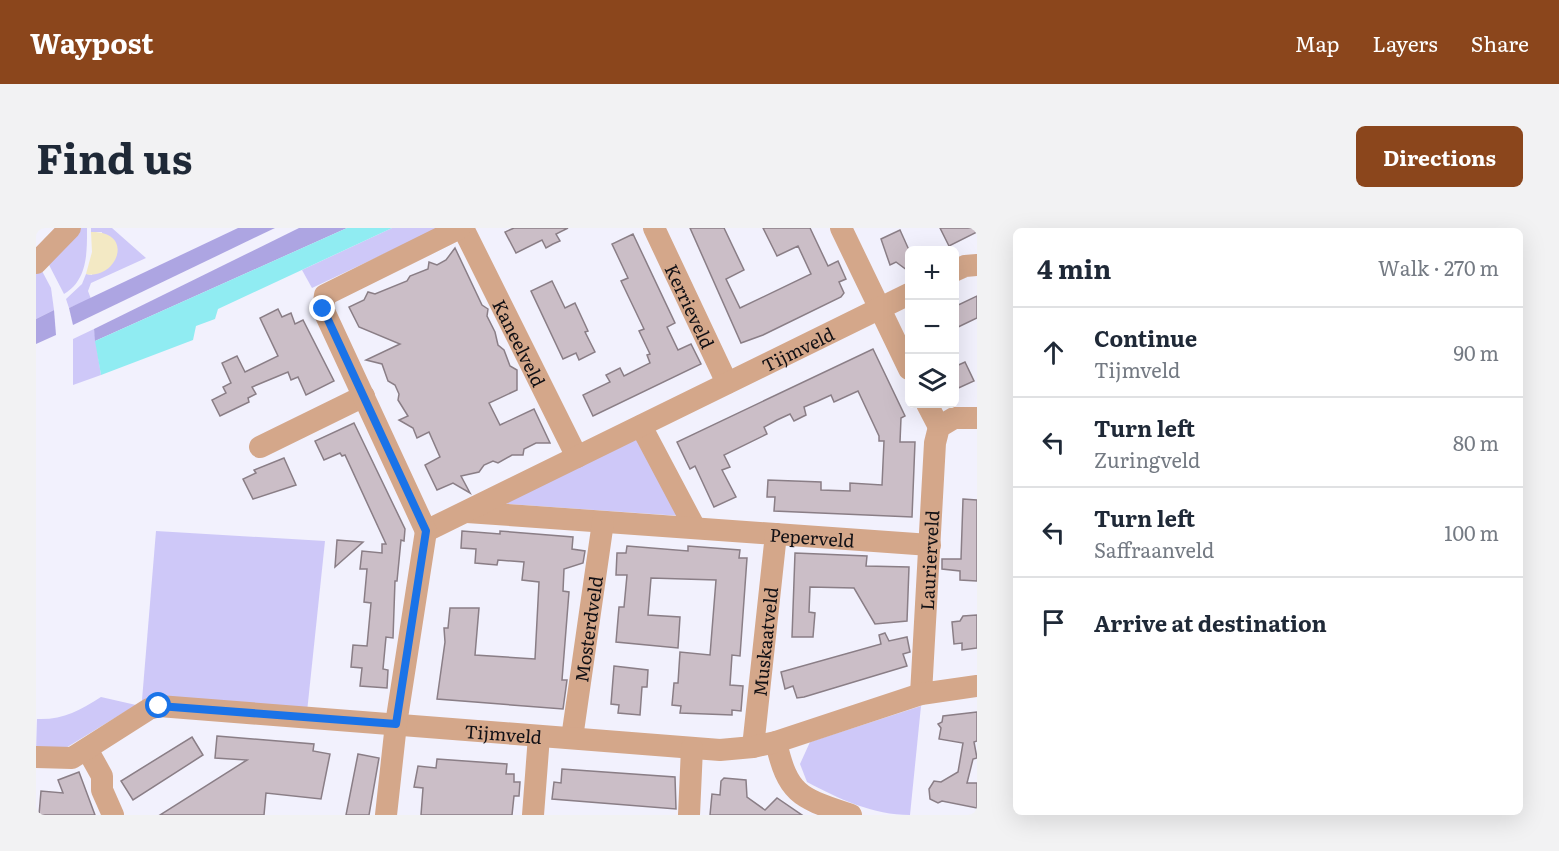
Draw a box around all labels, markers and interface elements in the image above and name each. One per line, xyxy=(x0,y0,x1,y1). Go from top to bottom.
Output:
text: Waypost xyxy=(30,21,154,63)
text: Map xyxy=(1295,27,1340,58)
text: Layers xyxy=(1373,27,1438,58)
text: Share xyxy=(1471,27,1529,58)
text: Find us xyxy=(36,125,193,187)
button: Directions xyxy=(1356,126,1523,187)
map controls xyxy=(905,246,959,408)
button: + xyxy=(905,246,959,300)
text: 4 min xyxy=(1037,248,1111,287)
text: Walk · 270 m xyxy=(1378,252,1499,282)
street label: Kerrieveld xyxy=(659,259,722,353)
street label: Kaneelveld xyxy=(487,294,553,391)
route end xyxy=(309,295,335,321)
button: − xyxy=(905,300,959,354)
street label: Tijmveld xyxy=(757,319,838,378)
text: Continue xyxy=(1094,321,1197,354)
icon: ahead xyxy=(1037,336,1070,369)
text: 90 m xyxy=(1454,337,1499,367)
button: layers xyxy=(905,354,959,408)
text: Tijmveld xyxy=(1094,354,1180,384)
text: Turn left xyxy=(1094,411,1195,444)
icon: left xyxy=(1037,426,1070,459)
text: 80 m xyxy=(1453,427,1499,457)
text: Zuringveld xyxy=(1094,444,1200,474)
text: Turn left xyxy=(1094,501,1195,534)
street label: Laurierveld xyxy=(912,509,945,611)
icon: left xyxy=(1037,516,1070,549)
text: 100 m xyxy=(1444,517,1499,547)
street label: Peperveld xyxy=(769,520,855,553)
text: Saffraanveld xyxy=(1094,534,1214,564)
street label: Mosterdveld xyxy=(567,574,609,684)
street label: Muskaatveld xyxy=(745,586,784,698)
icon: arrive xyxy=(1037,606,1070,639)
text: Arrive at destination xyxy=(1094,606,1327,639)
route start xyxy=(145,692,171,718)
street label: Tijmveld xyxy=(463,717,543,749)

